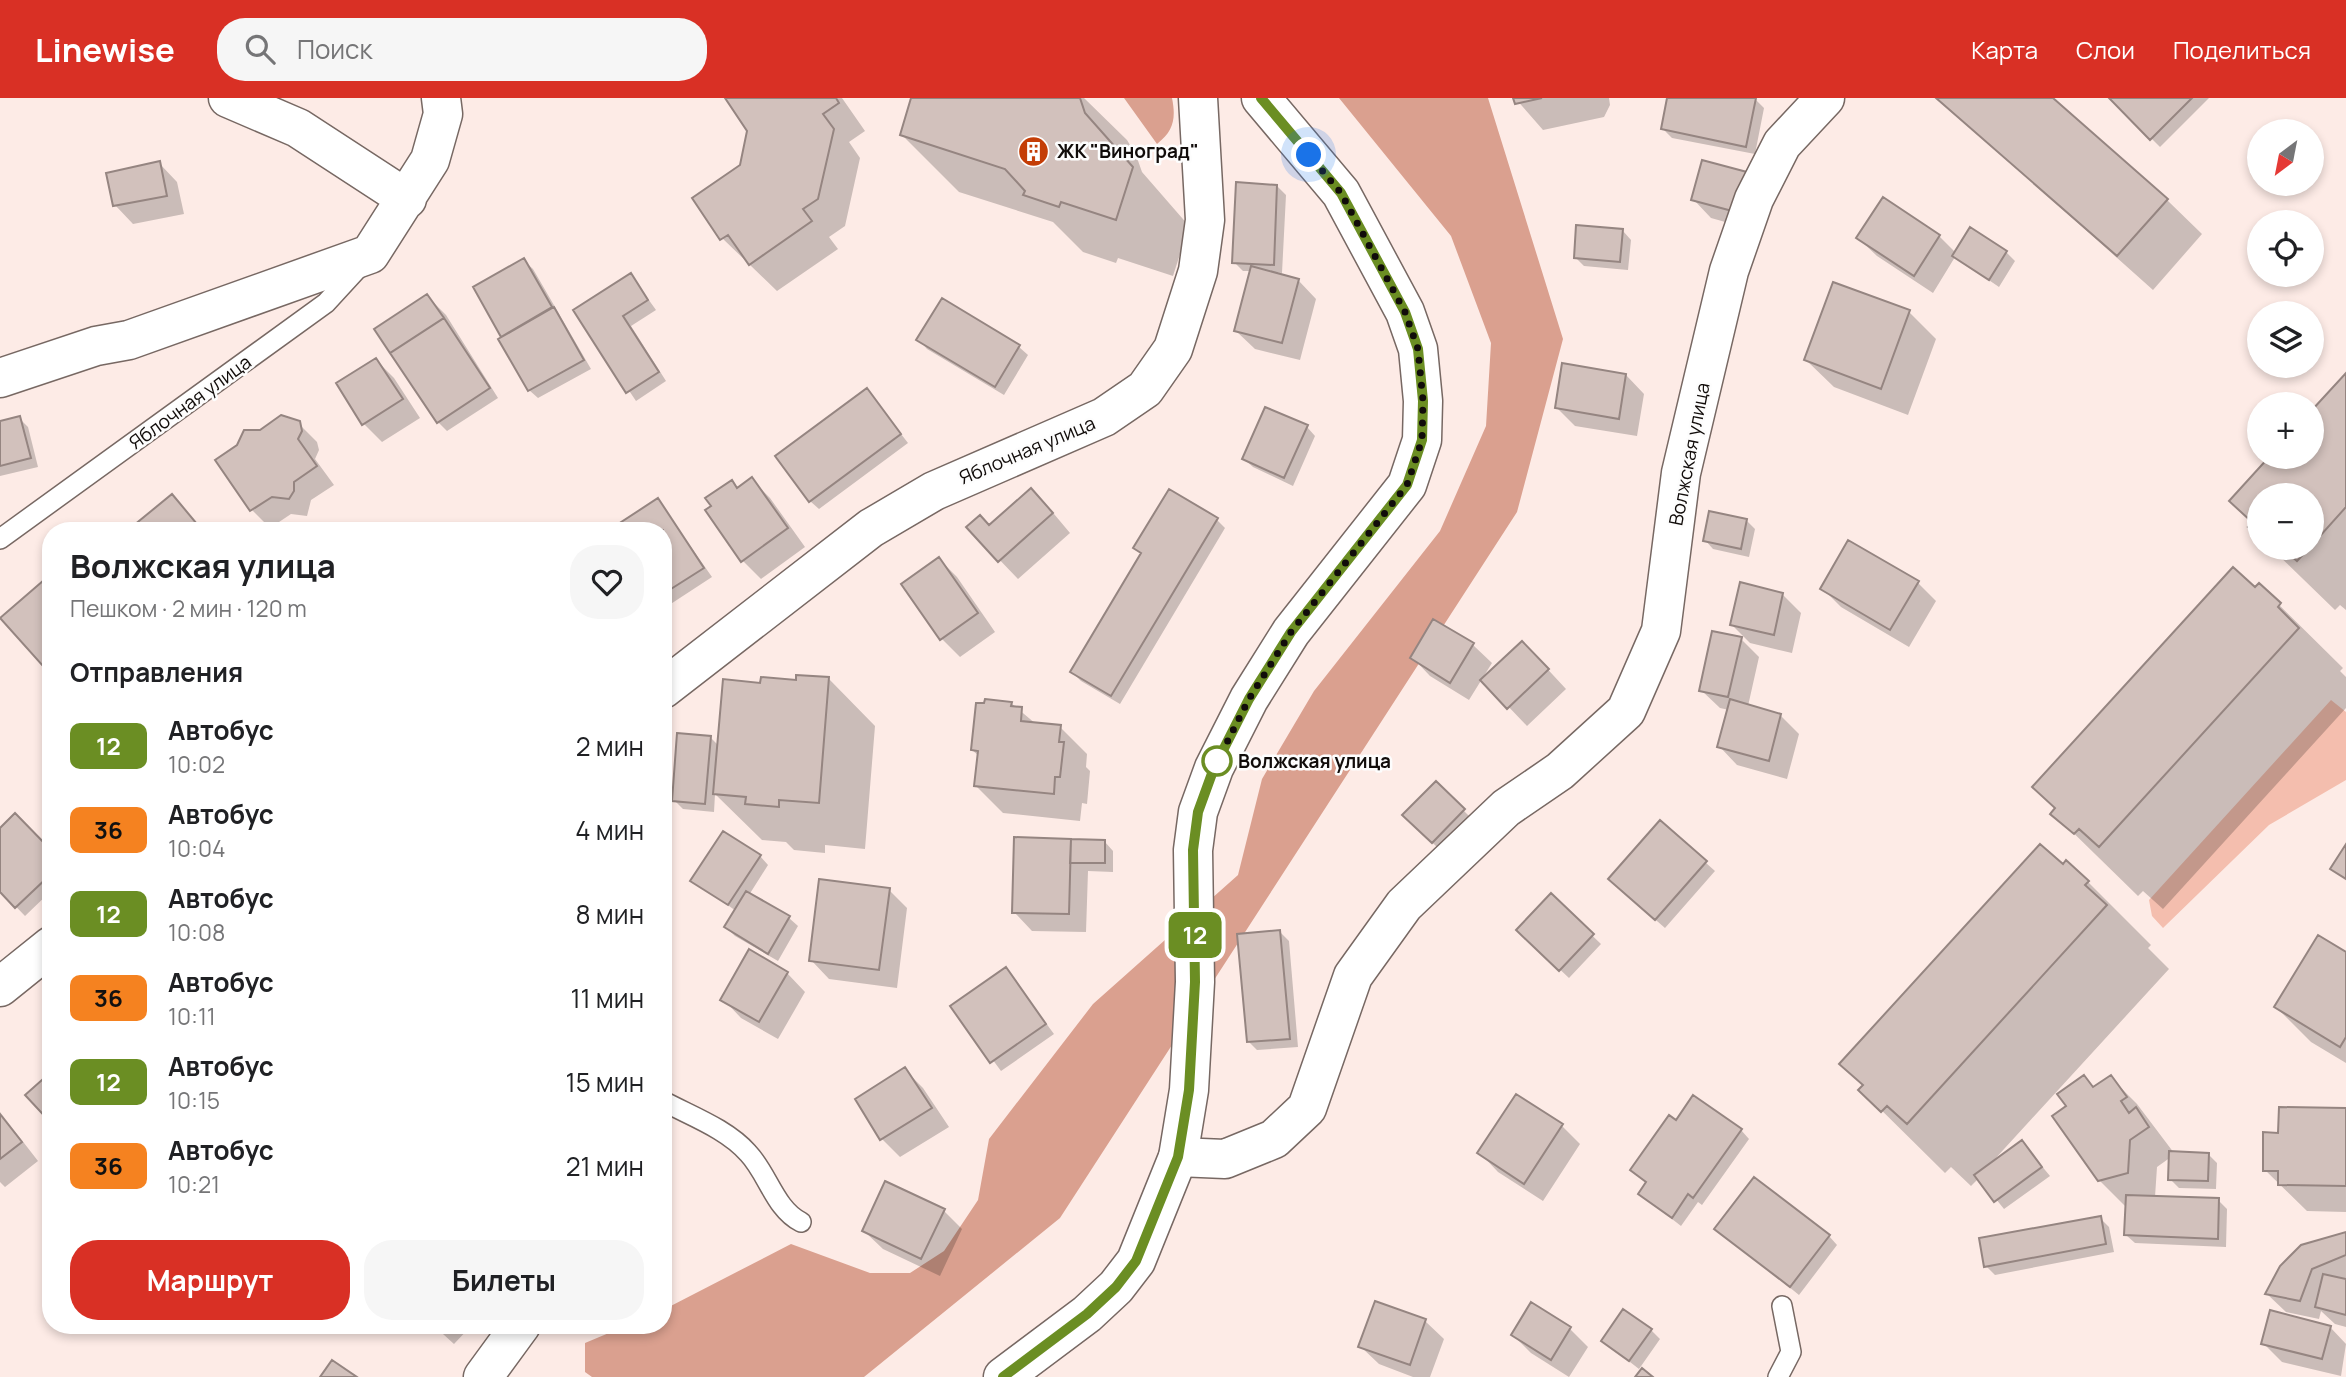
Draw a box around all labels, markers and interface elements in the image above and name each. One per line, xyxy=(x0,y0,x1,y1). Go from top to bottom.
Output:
search box xyxy=(217,18,707,81)
text: Linewise xyxy=(35,27,175,72)
icon: search xyxy=(241,30,279,68)
text: Поиск xyxy=(297,31,372,67)
text: Карта xyxy=(1971,33,2038,66)
text: Слои xyxy=(2076,33,2135,66)
text: Поделиться xyxy=(2173,33,2311,66)
north arrow xyxy=(2247,119,2324,196)
map controls xyxy=(2247,119,2324,560)
building icon: ЖК "Виноград" xyxy=(1017,134,1051,168)
your location xyxy=(1291,137,1326,172)
place label: ЖК "Виноград" xyxy=(1057,138,1199,164)
button: locate xyxy=(2247,210,2324,287)
button: layers xyxy=(2247,301,2324,378)
street label: Яблочная улица xyxy=(124,349,256,455)
street label: Волжская улица xyxy=(1662,380,1716,528)
button: + xyxy=(2247,392,2324,469)
street label: Яблочная улица xyxy=(955,410,1099,490)
button: − xyxy=(2247,483,2324,560)
text: Волжская улица xyxy=(70,543,336,588)
button: heart xyxy=(570,545,644,619)
text: Пешком · 2 мин · 120 m xyxy=(70,592,307,624)
text: Отправления xyxy=(70,654,243,690)
text: Автобус xyxy=(168,712,274,748)
text: 2 мин xyxy=(576,728,644,764)
text: 12 xyxy=(96,729,121,762)
marker: Волжская улица xyxy=(1202,746,1232,776)
text: 10:02 xyxy=(168,748,225,780)
place label: Волжская улица xyxy=(1238,748,1391,774)
text: Автобус xyxy=(168,796,274,832)
text: 4 мин xyxy=(575,812,644,848)
text: 36 xyxy=(94,813,123,846)
text: 10:04 xyxy=(168,832,225,864)
text: Автобус xyxy=(168,880,274,916)
text: 8 мин xyxy=(576,896,644,932)
text: 12 xyxy=(96,897,121,930)
line badge: 12 xyxy=(1164,912,1226,958)
text: 10:08 xyxy=(168,916,225,948)
text: 12 xyxy=(1183,918,1207,951)
text: Автобус xyxy=(168,964,274,1000)
text: 11 мин xyxy=(570,980,644,1016)
text: 36 xyxy=(94,981,123,1014)
text: 10:11 xyxy=(168,1000,216,1032)
text: Автобус xyxy=(168,1048,274,1084)
text: 15 мин xyxy=(566,1064,644,1100)
text: 12 xyxy=(96,1065,121,1098)
text: 10:15 xyxy=(168,1084,220,1116)
text: Автобус xyxy=(168,1132,274,1168)
text: 21 мин xyxy=(566,1148,644,1184)
text: 36 xyxy=(94,1149,123,1182)
text: 10:21 xyxy=(168,1168,220,1200)
button: Маршрут xyxy=(70,1240,350,1320)
button: Билеты xyxy=(364,1240,644,1320)

